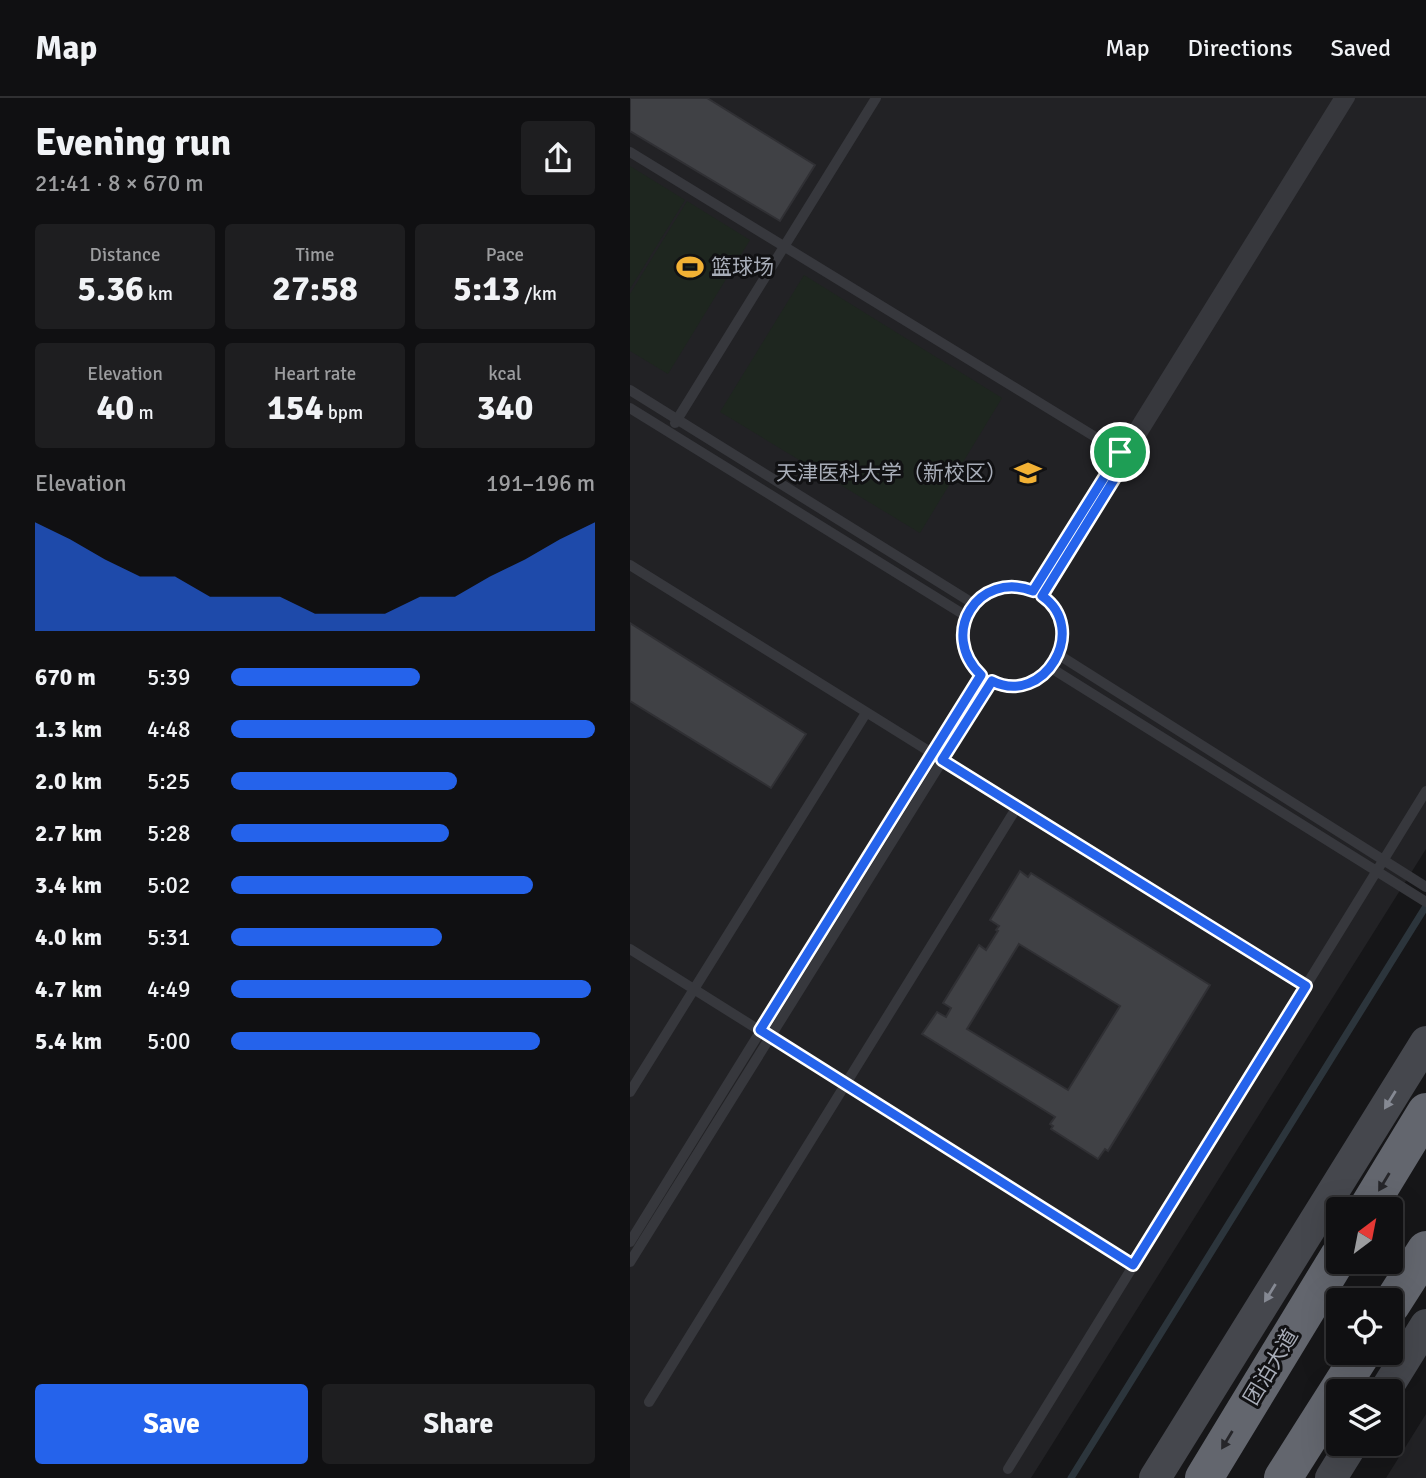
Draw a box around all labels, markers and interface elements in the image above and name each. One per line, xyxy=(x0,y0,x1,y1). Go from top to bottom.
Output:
text: Map xyxy=(35,28,97,69)
text: Map xyxy=(1105,33,1150,63)
text: Directions xyxy=(1188,33,1293,63)
text: Saved xyxy=(1331,33,1391,63)
text: Evening run xyxy=(35,119,231,166)
button: share xyxy=(521,121,595,195)
text: 21:41 · 8 × 670 m xyxy=(35,169,204,198)
text: Distance xyxy=(90,243,160,267)
text: Time xyxy=(295,243,335,267)
text: Pace xyxy=(486,243,524,267)
sports icon: 篮球场 xyxy=(675,252,705,282)
place label: 篮球场 xyxy=(711,254,774,280)
text: 5.36 xyxy=(77,267,144,310)
text: 27:58 xyxy=(272,267,358,310)
text: 5:13 xyxy=(453,267,520,310)
text: km xyxy=(144,282,173,306)
text: /km xyxy=(520,282,557,306)
text: Elevation xyxy=(87,362,163,386)
text: Heart rate xyxy=(274,362,356,386)
text: kcal xyxy=(488,362,522,386)
text: 40 xyxy=(96,386,134,429)
text: 154 xyxy=(267,386,324,429)
text: 340 xyxy=(477,386,533,429)
text: m xyxy=(134,401,154,425)
text: bpm xyxy=(324,401,363,425)
pin xyxy=(1090,422,1150,482)
icon: arrive xyxy=(1101,433,1139,471)
school or university icon: 天津医科大学（新校区） xyxy=(1013,458,1043,488)
place label: 天津医科大学（新校区） xyxy=(776,460,1007,486)
text: Elevation xyxy=(35,469,127,498)
text: 191–196 m xyxy=(486,469,595,498)
text: 670 m xyxy=(35,663,96,692)
text: 5:39 xyxy=(147,663,190,692)
text: 1.3 km xyxy=(35,715,102,744)
text: 4:48 xyxy=(147,715,190,744)
text: 2.0 km xyxy=(35,767,102,796)
text: 5:25 xyxy=(147,767,190,796)
text: 2.7 km xyxy=(35,819,102,848)
text: 5:28 xyxy=(147,819,190,848)
text: 3.4 km xyxy=(35,871,102,900)
text: 5:02 xyxy=(147,871,190,900)
text: 4.0 km xyxy=(35,923,102,952)
text: 5:31 xyxy=(147,923,190,952)
text: 4.7 km xyxy=(35,975,102,1004)
text: 4:49 xyxy=(147,975,190,1004)
text: 5.4 km xyxy=(35,1027,102,1056)
text: 5:00 xyxy=(147,1027,190,1056)
one-way arrow xyxy=(1383,1090,1396,1110)
one-way arrow xyxy=(1377,1172,1390,1191)
north arrow xyxy=(1326,1197,1404,1274)
map controls xyxy=(1326,1197,1403,1456)
one-way arrow xyxy=(1263,1284,1276,1303)
button: locate xyxy=(1326,1288,1403,1365)
street label: 团泊大道 xyxy=(1238,1324,1304,1410)
button: layers xyxy=(1326,1379,1403,1456)
button: Save xyxy=(35,1384,308,1464)
button: Share xyxy=(322,1384,595,1464)
one-way arrow xyxy=(1221,1430,1233,1449)

